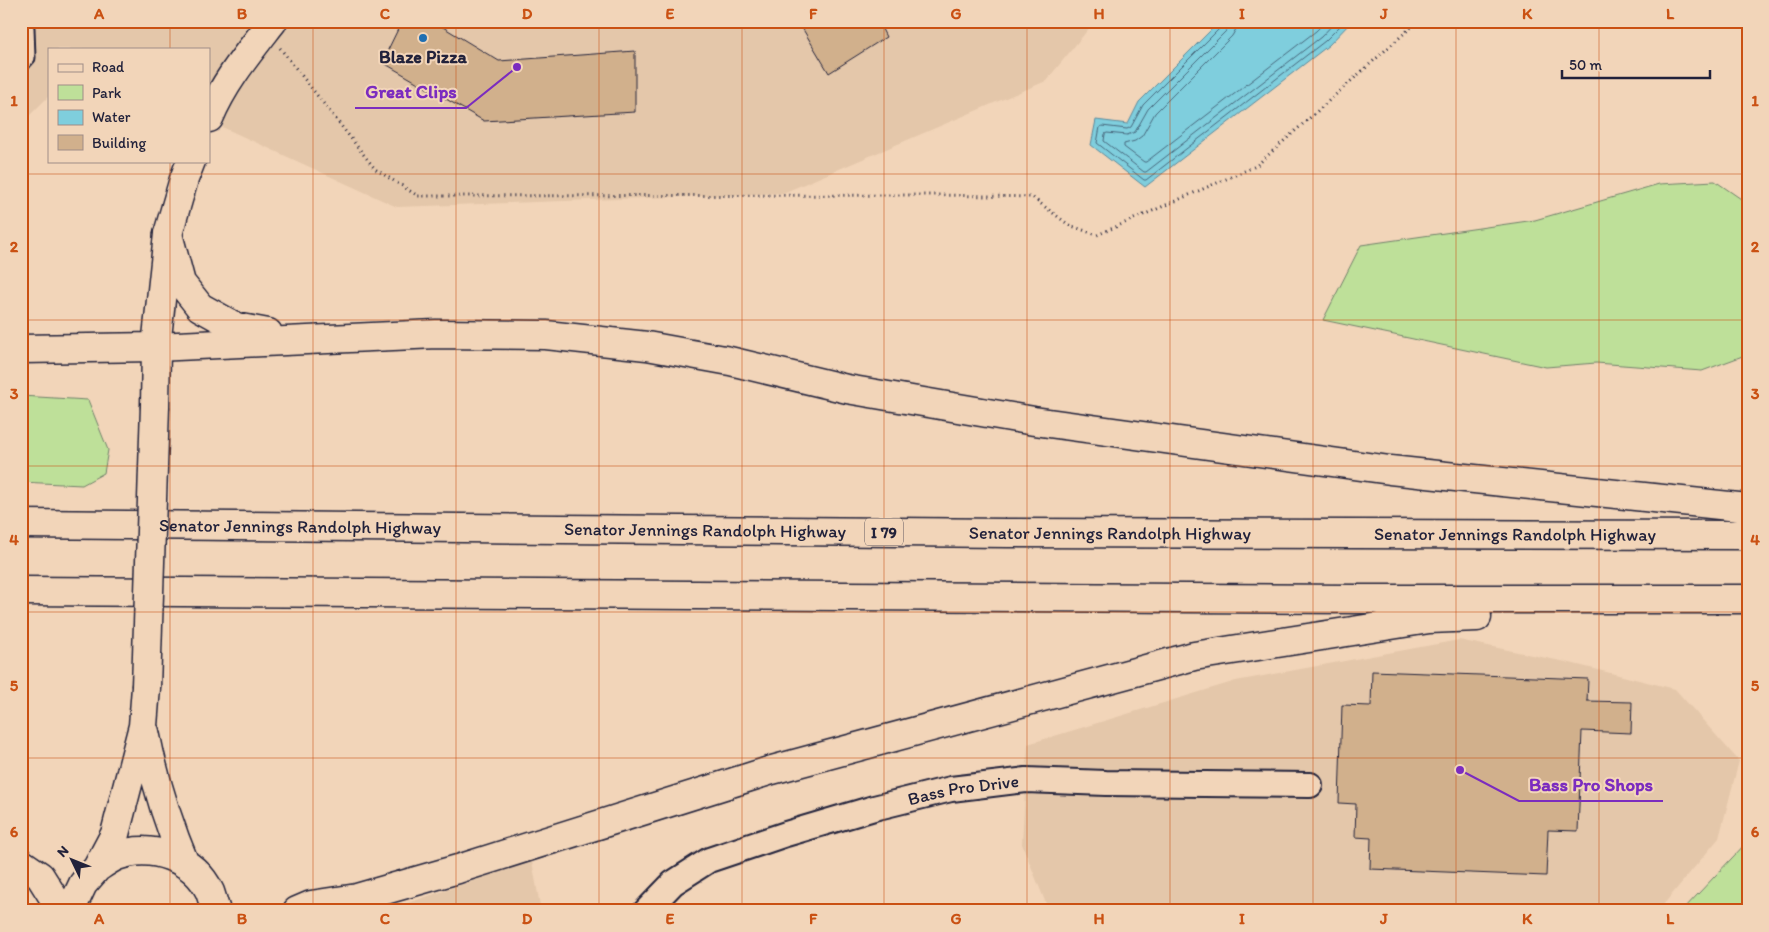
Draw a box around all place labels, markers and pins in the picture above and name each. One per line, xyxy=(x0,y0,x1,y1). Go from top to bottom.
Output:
marker: Blaze Pizza xyxy=(417,32,429,44)
place label: Blaze Pizza xyxy=(379,46,468,68)
callout: Great Clips xyxy=(355,74,466,108)
callout: Bass Pro Shops xyxy=(1519,767,1663,801)

